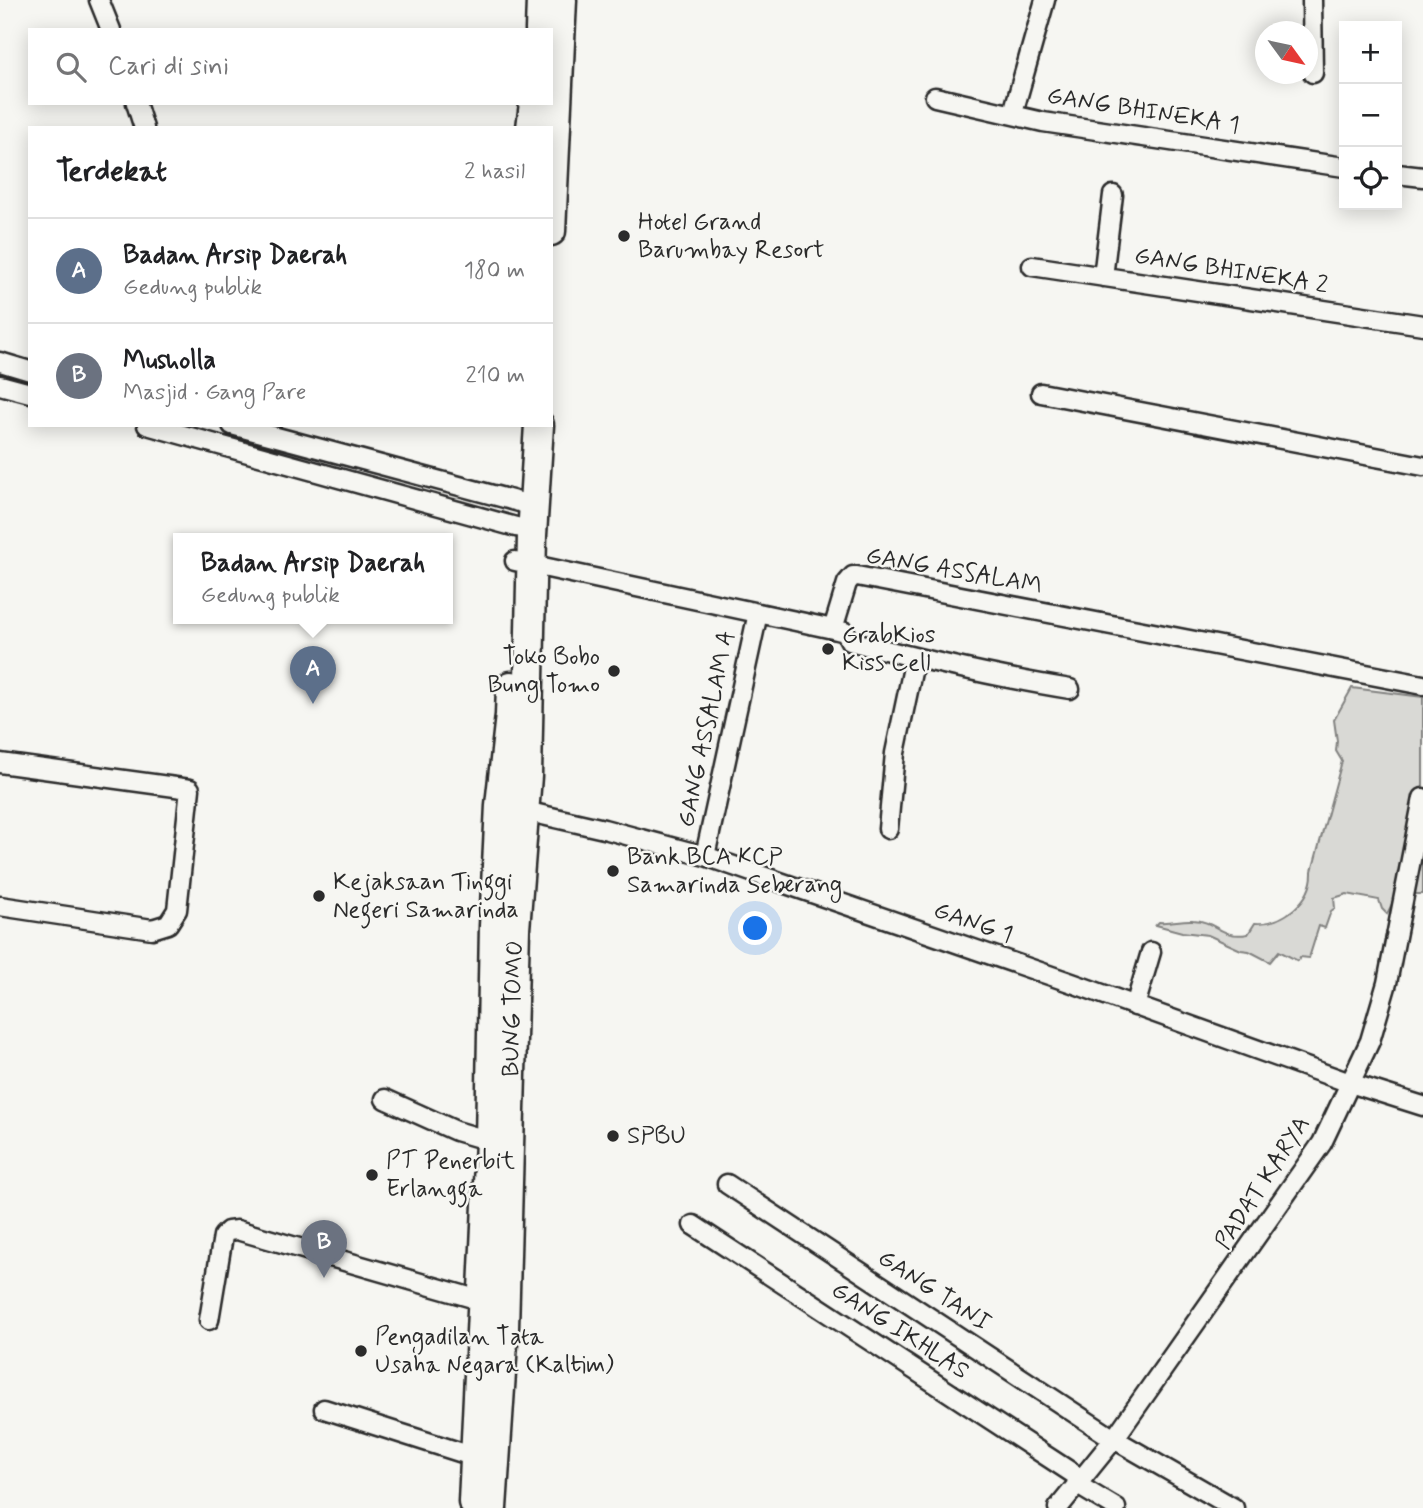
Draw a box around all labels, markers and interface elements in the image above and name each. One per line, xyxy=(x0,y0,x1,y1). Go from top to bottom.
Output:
north arrow xyxy=(1255,21,1318,84)
map controls xyxy=(1339,21,1402,210)
button: + xyxy=(1339,21,1402,84)
search box xyxy=(28,28,553,105)
icon: search xyxy=(52,48,90,86)
text: Cari di sini xyxy=(108,50,229,84)
street label: GANG BHINEKA 1 xyxy=(1045,80,1241,142)
button: − xyxy=(1339,84,1402,147)
button: locate xyxy=(1339,147,1402,210)
text: Terdekat xyxy=(56,152,167,191)
text: 2 hasil xyxy=(464,157,525,187)
place label: Hotel Grand Barumbay Resort xyxy=(638,207,824,266)
marker: Hotel Grand Barumbay Resort xyxy=(616,228,632,244)
text: Badan Arsip Daerah xyxy=(123,239,347,273)
street label: GANG BHINEKA 2 xyxy=(1132,240,1330,302)
text: A xyxy=(71,256,87,286)
text: 180 m xyxy=(464,256,525,286)
text: Gedung publik xyxy=(123,273,262,303)
text: Musholla xyxy=(123,344,216,378)
text: B xyxy=(72,361,86,391)
text: 210 m xyxy=(465,361,525,391)
text: Masjid · Gang Pare xyxy=(123,378,306,408)
popup xyxy=(173,533,453,624)
street label: GANG ASSALAM xyxy=(863,540,1045,602)
text: Badan Arsip Daerah xyxy=(201,547,425,581)
text: Gedung publik xyxy=(201,581,340,611)
place label: GrabKios Kiss Cell xyxy=(842,620,936,679)
street label: GANG ASSALAM A xyxy=(671,628,743,830)
marker: GrabKios Kiss Cell xyxy=(820,641,836,657)
place label: Toko Bobo Bung Tomo xyxy=(487,642,600,703)
pin: A xyxy=(290,646,336,704)
marker: Toko Bobo Bung Tomo xyxy=(606,663,622,679)
place label: Bank BCA KCP Samarinda Seberang xyxy=(627,842,842,903)
marker: Bank BCA KCP Samarinda Seberang xyxy=(605,863,621,879)
place label: Kejaksaan Tinggi Negeri Samarinda xyxy=(333,867,519,929)
marker: Kejaksaan Tinggi Negeri Samarinda xyxy=(311,888,327,904)
street label: GANG 1 xyxy=(929,895,1017,951)
your location xyxy=(738,911,772,945)
street label: BUNG TOMO xyxy=(495,940,530,1077)
street label: PADAT KARYA xyxy=(1208,1110,1318,1256)
place label: SPBU xyxy=(627,1121,686,1152)
marker: SPBU xyxy=(605,1128,621,1144)
place label: PT Penerbit Erlangga xyxy=(386,1146,515,1208)
marker: PT Penerbit Erlangga xyxy=(364,1167,380,1183)
pin: B xyxy=(301,1220,347,1278)
street label: GANG TANI xyxy=(872,1243,997,1339)
street label: GANG IKHLAS xyxy=(825,1275,975,1387)
place label: Pengadilan Tata Usaha Negara (Kaltim) xyxy=(375,1322,614,1381)
marker: Pengadilan Tata Usaha Negara (Kaltim) xyxy=(353,1343,369,1359)

